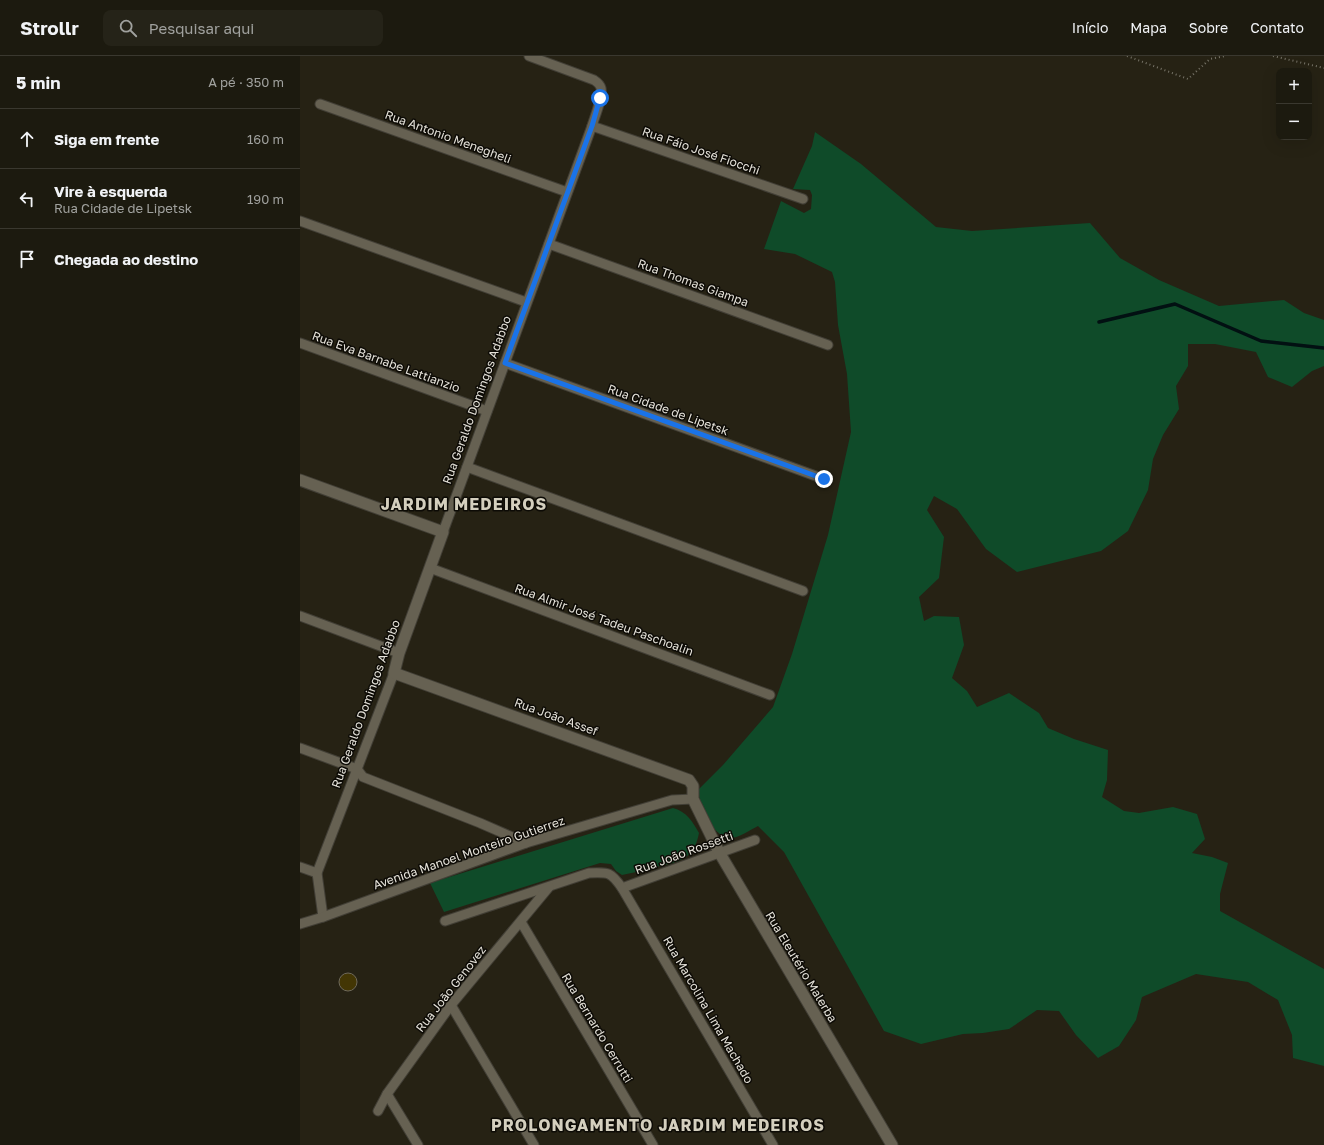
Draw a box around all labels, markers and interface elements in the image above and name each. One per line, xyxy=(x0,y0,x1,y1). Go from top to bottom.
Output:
search box xyxy=(103,10,383,46)
text: Strollr xyxy=(20,16,79,39)
icon: search xyxy=(117,17,139,39)
text: Pesquisar aqui xyxy=(149,19,254,37)
text: Início xyxy=(1072,19,1108,36)
text: Mapa xyxy=(1130,19,1167,36)
text: Sobre xyxy=(1189,19,1228,36)
text: Contato xyxy=(1250,19,1304,36)
map controls xyxy=(1276,68,1312,140)
button: + xyxy=(1276,68,1312,104)
text: 5 min xyxy=(16,72,60,93)
text: A pé · 350 m xyxy=(208,74,284,90)
route start xyxy=(591,89,609,107)
button: − xyxy=(1276,104,1312,140)
street label: Rua Antonio Menegheli xyxy=(383,107,513,166)
street label: Rua Fáio José Fiocchi xyxy=(640,123,762,178)
icon: ahead xyxy=(16,128,38,150)
text: Siga em frente xyxy=(54,130,159,148)
text: 160 m xyxy=(247,131,284,147)
text: Vire à esquerda xyxy=(54,182,167,200)
icon: left xyxy=(16,188,38,210)
text: 190 m xyxy=(247,191,284,207)
text: Rua Cidade de Lipetsk xyxy=(54,200,192,216)
icon: arrive xyxy=(16,248,38,270)
text: Chegada ao destino xyxy=(54,250,198,268)
street label: Rua Thomas Giampa xyxy=(636,255,751,310)
street label: Rua Geraldo Domingos Adabbo xyxy=(439,314,514,486)
street label: Rua Eva Barnabe Lattianzio xyxy=(310,328,462,395)
street label: Rua Cidade de Lipetsk xyxy=(606,381,731,438)
route end xyxy=(815,470,833,488)
district label: JARDIM MEDEIROS xyxy=(381,494,547,514)
street label: Rua Almir José Tadeu Paschoalin xyxy=(513,580,696,659)
street label: Rua Geraldo Domingos Adabbo xyxy=(328,618,403,790)
street label: Rua João Assef xyxy=(512,694,601,739)
street label: Avenida Manoel Monteiro Gutierrez xyxy=(371,813,567,892)
street label: Rua João Rossetti xyxy=(633,828,735,877)
street label: Rua Eleutério Malerba xyxy=(762,909,840,1025)
street label: Rua Marcolina Lima Machado xyxy=(660,934,757,1086)
street label: Rua João Genovez xyxy=(412,943,489,1035)
street label: Rua Bernardo Cerrutti xyxy=(559,970,636,1085)
district label: PROLONGAMENTO JARDIM MEDEIROS xyxy=(491,1115,825,1135)

